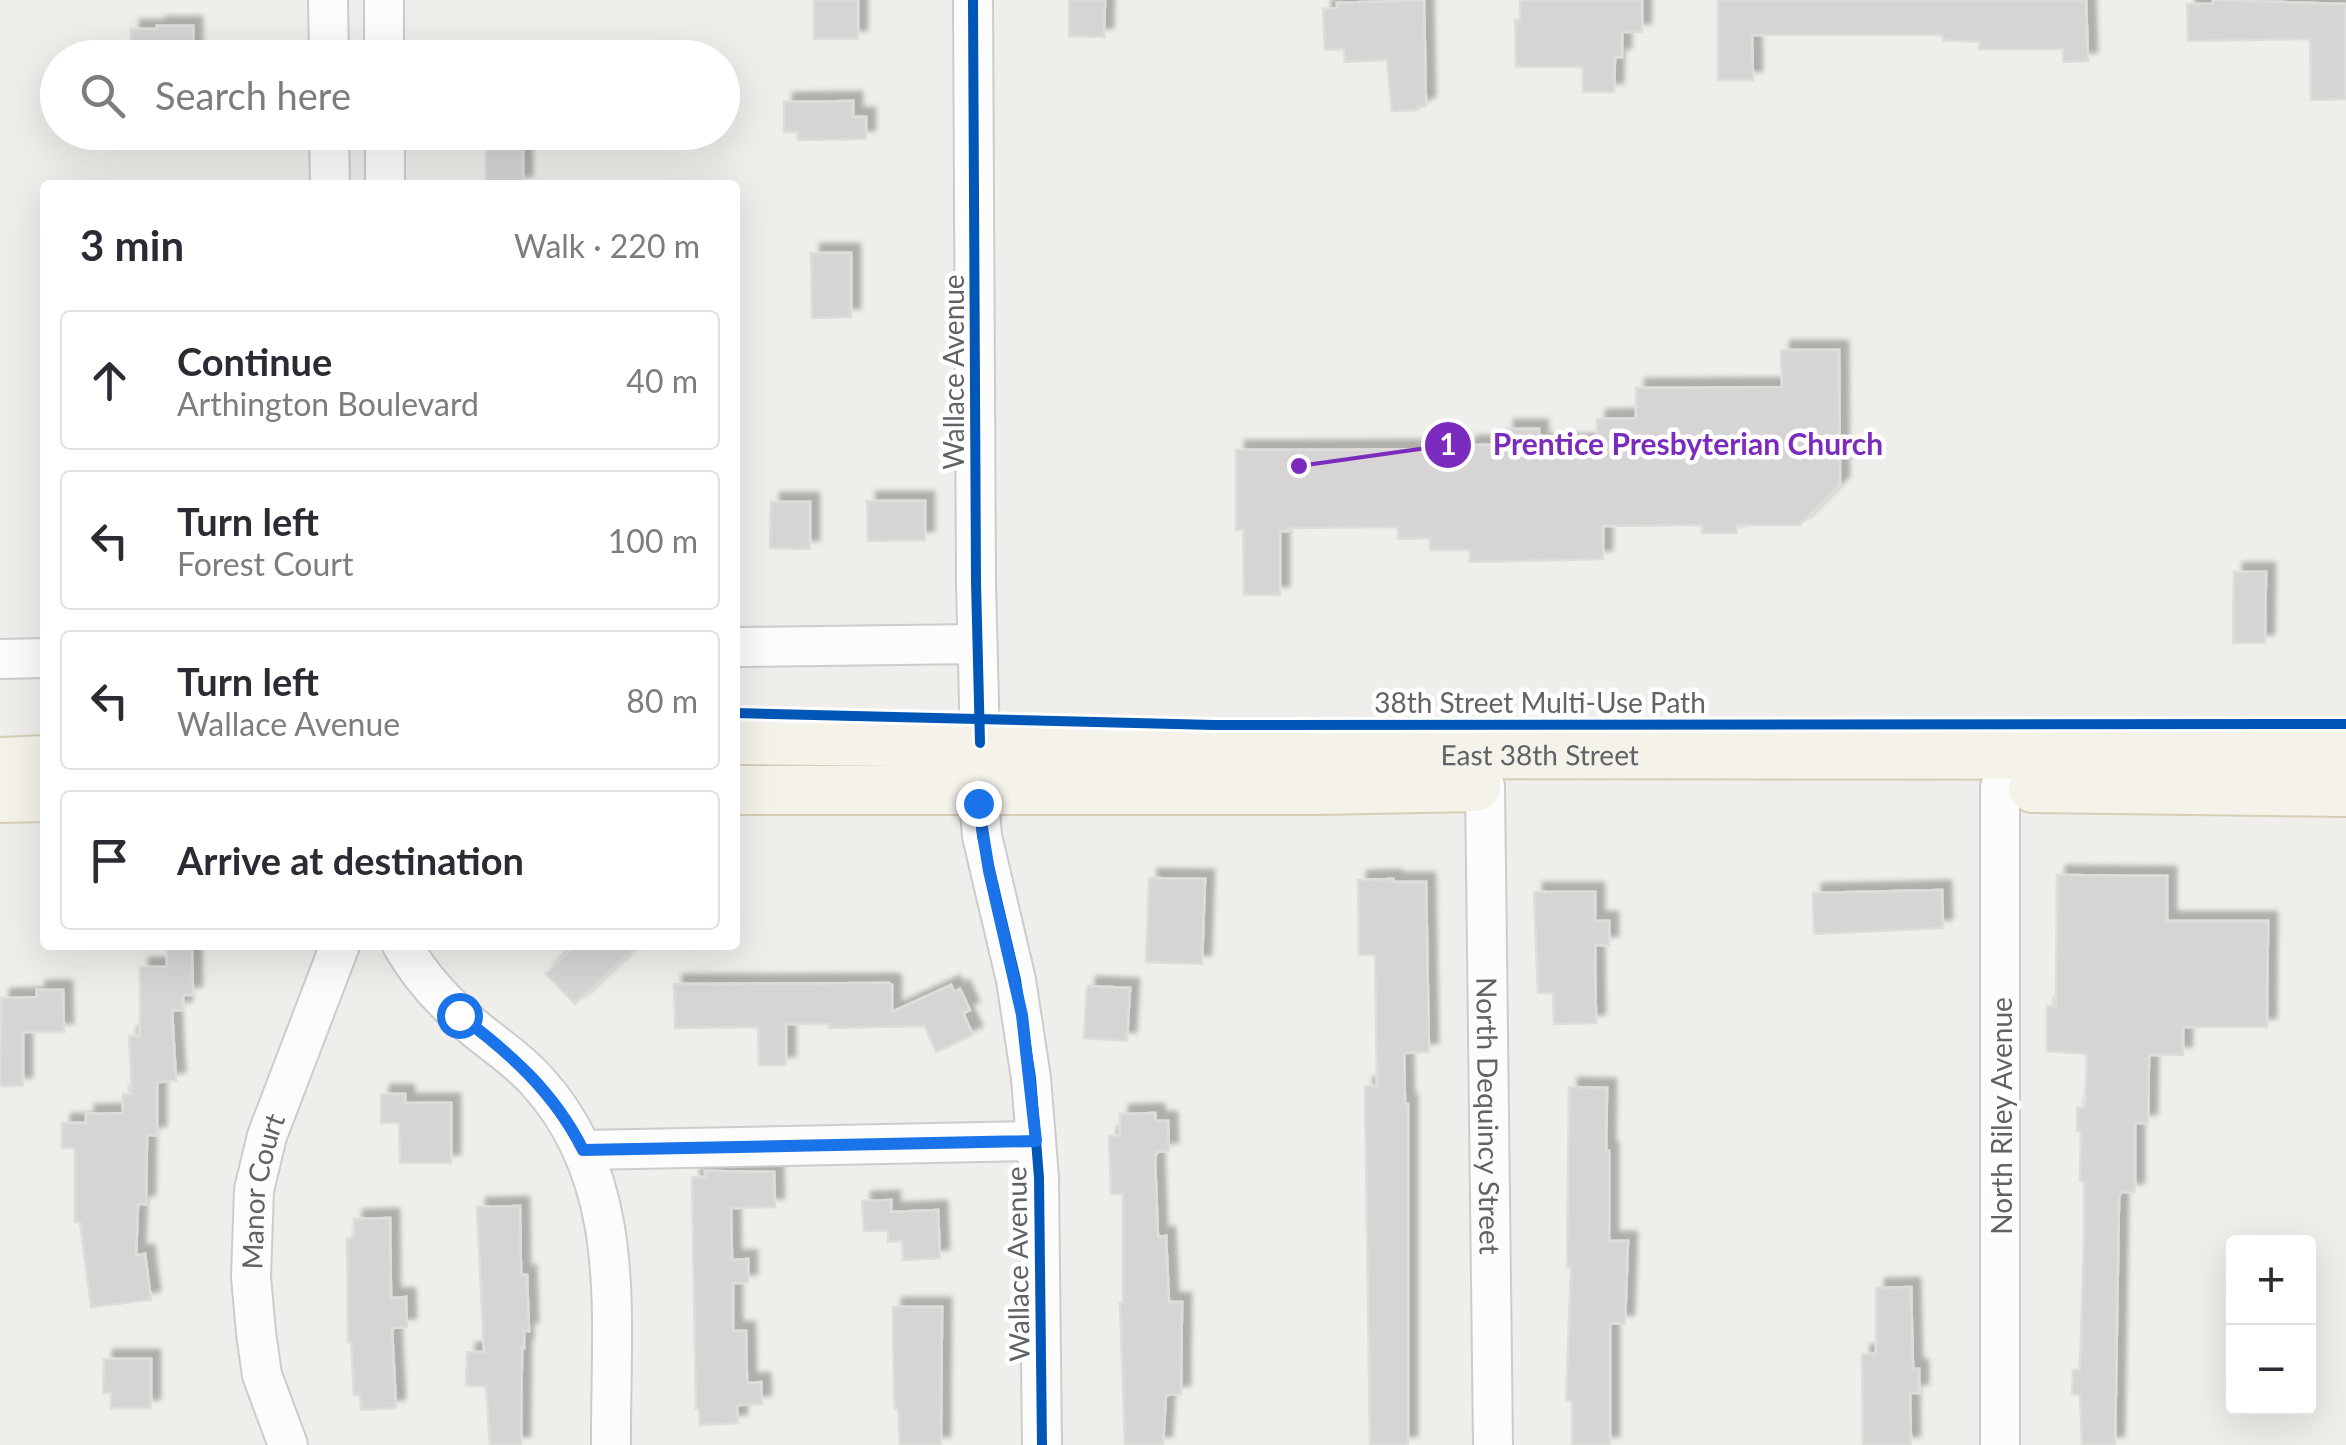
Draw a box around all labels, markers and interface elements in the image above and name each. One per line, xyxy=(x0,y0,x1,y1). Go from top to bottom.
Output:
search box xyxy=(40,40,740,150)
icon: search xyxy=(75,68,130,123)
text: Search here xyxy=(155,72,351,118)
text: 3 min xyxy=(80,220,184,270)
text: Walk · 220 m xyxy=(514,226,700,265)
street label: Wallace Avenue xyxy=(936,274,970,470)
text: Continue xyxy=(177,338,332,384)
icon: ahead xyxy=(82,353,137,408)
text: 40 m xyxy=(626,361,698,400)
text: Arthington Boulevard xyxy=(177,384,479,423)
callout: Prentice Presbyterian Church xyxy=(1423,415,1904,475)
text: 1 xyxy=(1439,425,1457,461)
text: Prentice Presbyterian Church xyxy=(1493,425,1883,461)
text: Turn left xyxy=(177,498,319,544)
icon: left xyxy=(82,513,137,568)
text: 100 m xyxy=(608,521,698,560)
text: Forest Court xyxy=(177,544,353,583)
text: Turn left xyxy=(177,658,319,704)
icon: left xyxy=(82,673,137,728)
text: 80 m xyxy=(626,681,698,720)
street label: 38th Street Multi-Use Path xyxy=(1374,685,1706,719)
text: Wallace Avenue xyxy=(177,704,400,743)
street label: East 38th Street xyxy=(1441,737,1639,771)
route end xyxy=(956,781,1002,827)
icon: arrive xyxy=(82,833,137,888)
text: Arrive at destination xyxy=(177,837,524,883)
street label: North Dequincy Street xyxy=(1470,977,1508,1255)
route start xyxy=(437,993,483,1039)
street label: North Riley Avenue xyxy=(1984,997,2018,1235)
street label: Manor Court xyxy=(234,1108,291,1270)
street label: Wallace Avenue xyxy=(998,1166,1036,1362)
map controls xyxy=(2226,1235,2316,1415)
button: + xyxy=(2226,1235,2316,1325)
button: − xyxy=(2226,1325,2316,1415)

